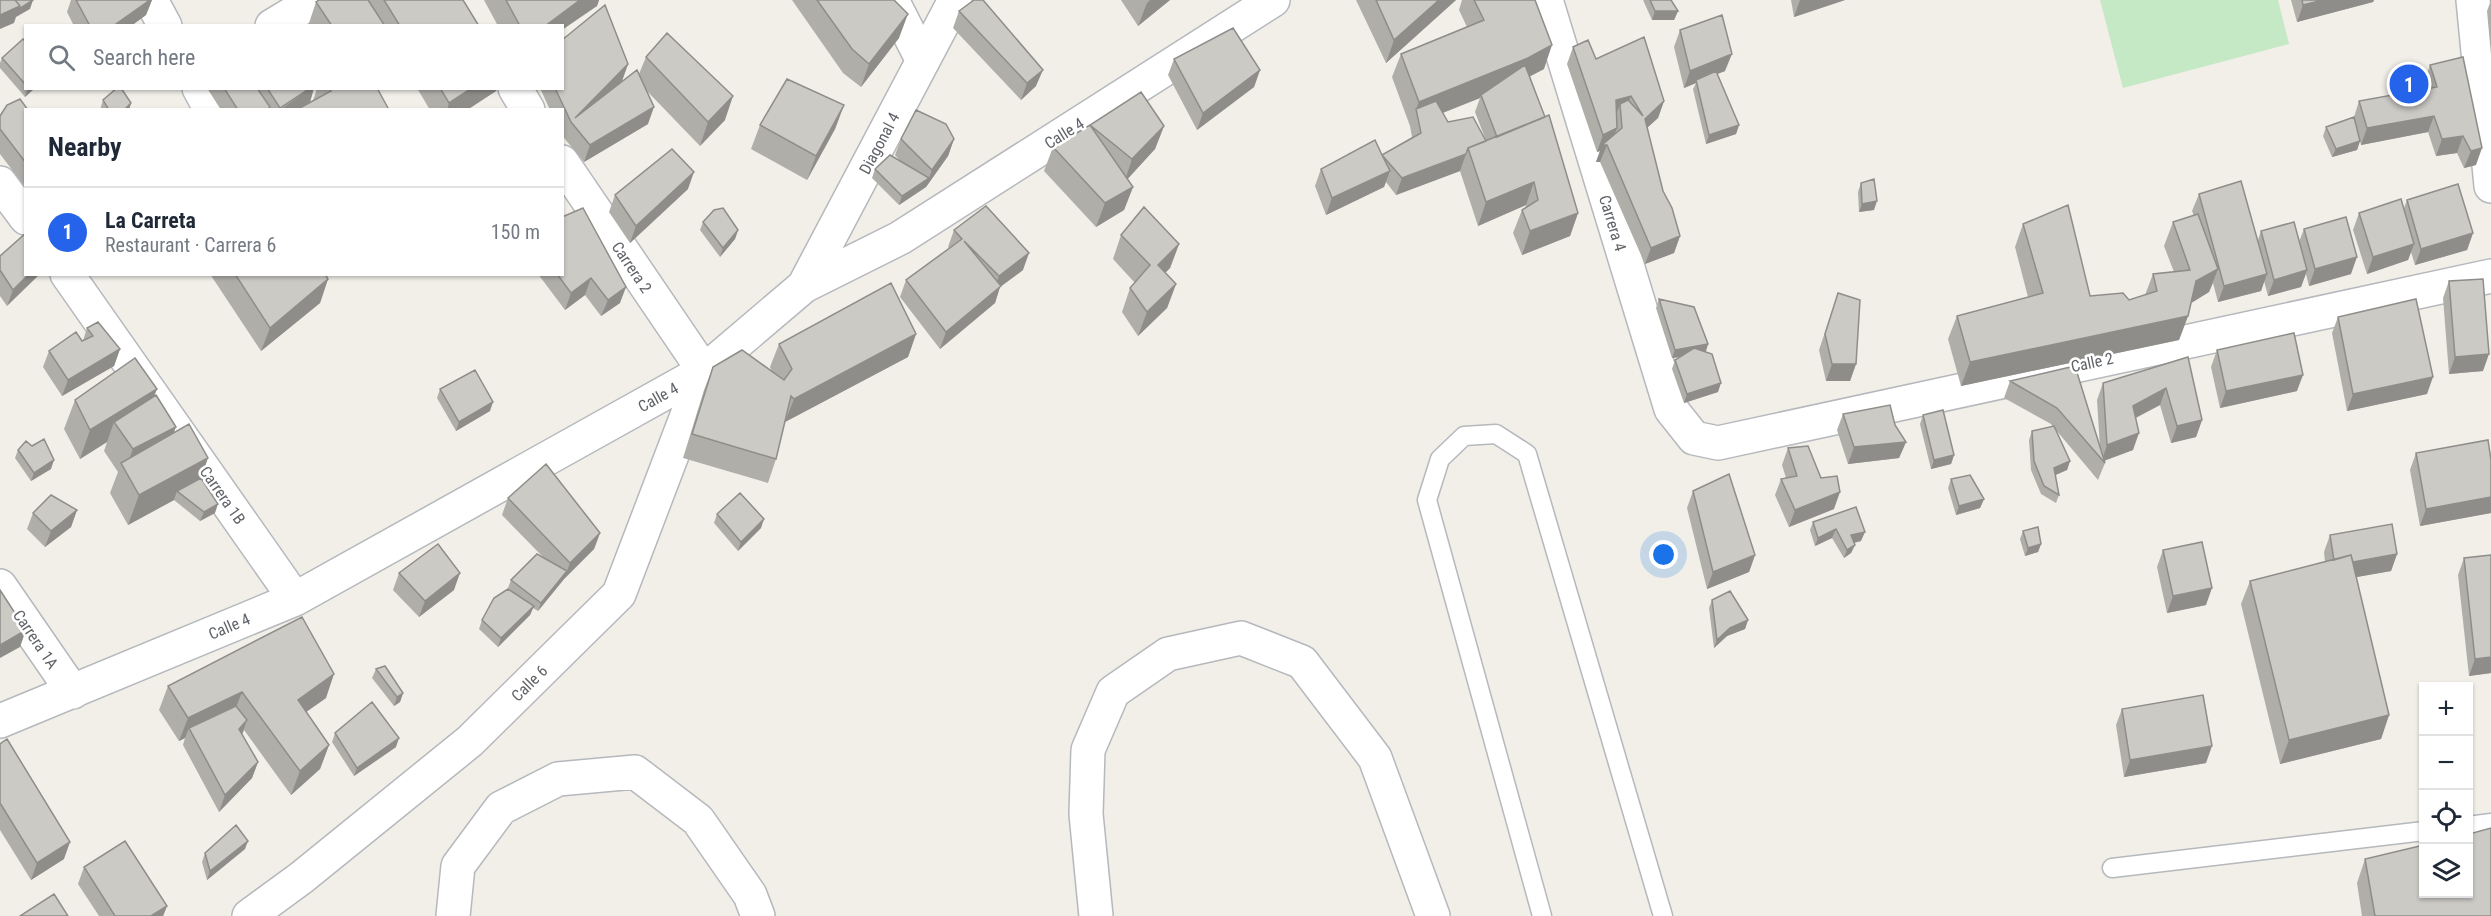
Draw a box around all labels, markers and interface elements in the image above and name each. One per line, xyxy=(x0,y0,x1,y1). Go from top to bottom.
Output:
search box xyxy=(24,24,564,90)
icon: search xyxy=(45,41,78,74)
text: Search here xyxy=(93,45,195,70)
pin: 1 xyxy=(2390,62,2428,106)
street label: Diagonal 4 xyxy=(855,109,904,177)
street label: Calle 4 xyxy=(1041,114,1088,153)
text: Nearby xyxy=(48,132,122,162)
street label: Carrera 4 xyxy=(1595,193,1630,254)
text: La Carreta xyxy=(105,208,196,233)
text: 1 xyxy=(62,220,73,244)
text: 150 m xyxy=(491,220,540,244)
text: Restaurant · Carrera 6 xyxy=(105,233,276,257)
street label: Carrera 2 xyxy=(608,238,656,297)
street label: Calle 2 xyxy=(2069,349,2115,376)
street label: Calle 4 xyxy=(635,379,682,416)
street label: Carrera 1B xyxy=(196,463,249,528)
your location xyxy=(1649,540,1678,569)
street label: Carrera 1A xyxy=(9,606,62,672)
street label: Calle 4 xyxy=(206,609,253,644)
street label: Calle 6 xyxy=(507,661,551,705)
map controls xyxy=(2419,682,2473,898)
button: + xyxy=(2419,682,2473,736)
button: − xyxy=(2419,736,2473,790)
button: locate xyxy=(2419,790,2473,844)
button: layers xyxy=(2419,844,2473,898)

